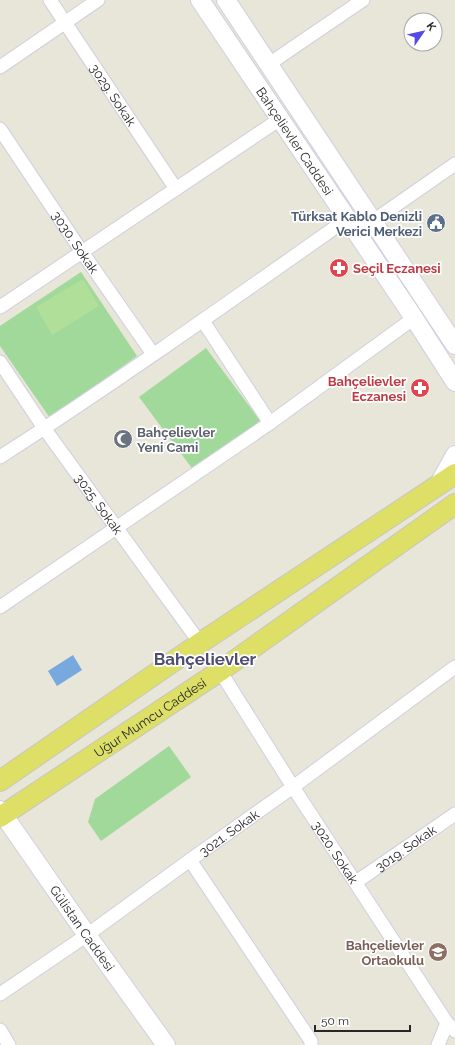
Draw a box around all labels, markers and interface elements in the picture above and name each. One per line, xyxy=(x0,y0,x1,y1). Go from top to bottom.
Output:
north arrow xyxy=(403,12,443,52)
text: K xyxy=(423,20,439,34)
street label: 3029. Sokak xyxy=(87,61,139,129)
street label: Bahçelievler Caddesi xyxy=(253,84,336,198)
street label: 3030. Sokak xyxy=(49,208,102,276)
place label: Türksat Kablo Denizli Verici Merkezi xyxy=(291,209,422,239)
public building icon: Türksat Kablo Denizli Verici Merkezi xyxy=(425,212,447,234)
pharmacy icon: Seçil Eczanesi xyxy=(328,257,350,279)
place label: Seçil Eczanesi xyxy=(353,261,441,276)
place label: Bahçelievler Eczanesi xyxy=(328,374,406,404)
pharmacy icon: Bahçelievler Eczanesi xyxy=(409,377,431,399)
place label: Bahçelievler Yeni Cami xyxy=(137,425,215,455)
mosque icon: Bahçelievler Yeni Cami xyxy=(112,428,134,450)
street label: 3025. Sokak xyxy=(72,471,126,537)
district label: Bahçelievler xyxy=(154,649,257,669)
street label: Uğur Mumcu Caddesi xyxy=(91,675,209,760)
street label: 3021. Sokak xyxy=(196,806,262,859)
street label: 3020. Sokak xyxy=(310,818,362,887)
street label: 3019. Sokak xyxy=(372,822,439,874)
street label: Gülistan Caddesi xyxy=(47,882,118,974)
place label: Bahçelievler Ortaokulu xyxy=(346,938,424,968)
school or university icon: Bahçelievler Ortaokulu xyxy=(427,941,449,963)
scale bar xyxy=(315,1007,410,1033)
text: 50 m xyxy=(321,1014,349,1028)

